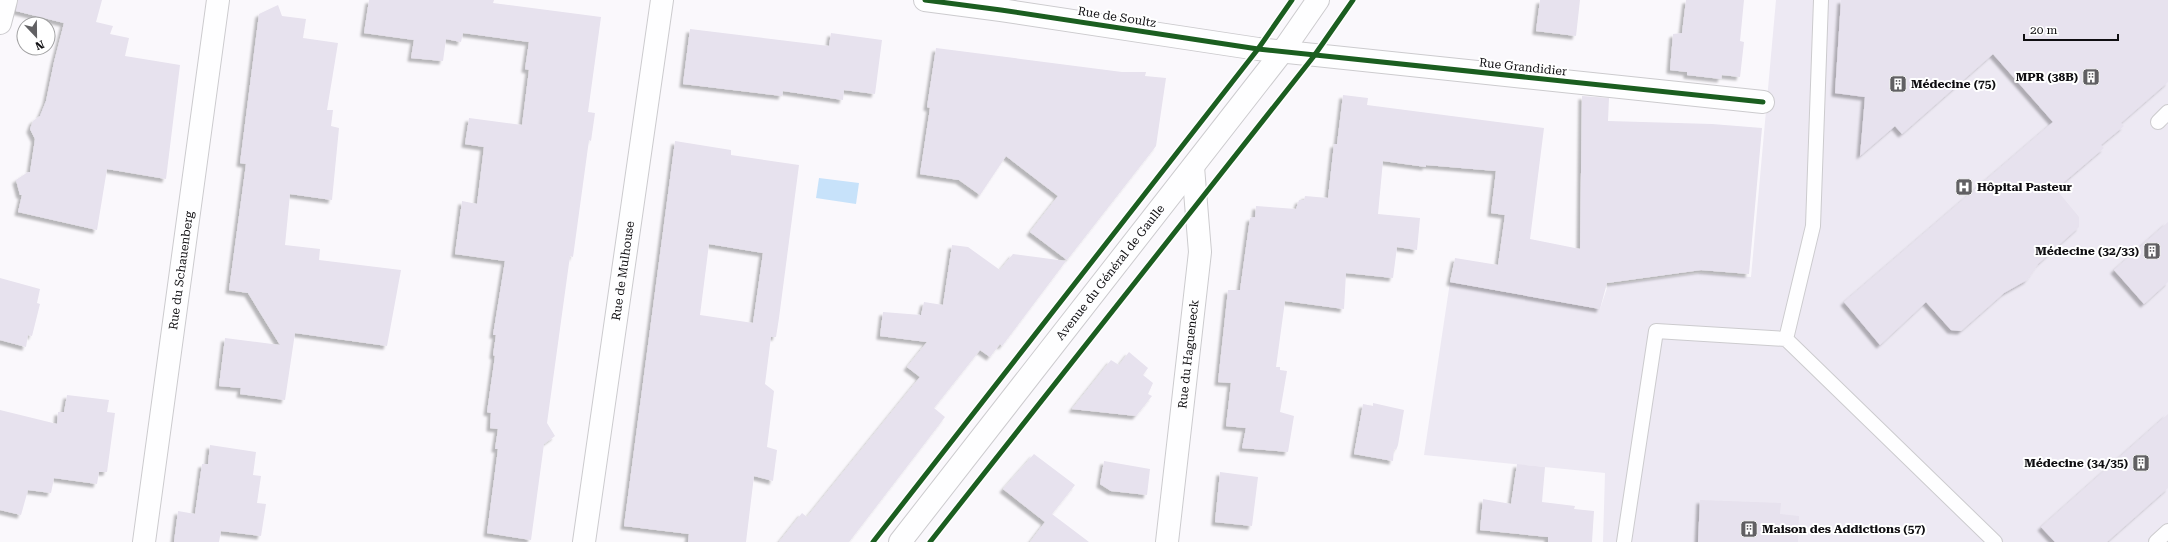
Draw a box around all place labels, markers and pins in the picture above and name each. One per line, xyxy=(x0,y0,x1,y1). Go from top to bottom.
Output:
building icon: MPR (38B) xyxy=(2081,67,2101,87)
place label: MPR (38B) xyxy=(2016,70,2078,84)
building icon: Médecine (75) xyxy=(1888,74,1908,94)
place label: Médecine (75) xyxy=(1911,77,1996,91)
hospital icon: Hôpital Pasteur xyxy=(1954,177,1974,197)
place label: Hôpital Pasteur xyxy=(1977,180,2073,194)
building icon: Médecine (32/33) xyxy=(2142,241,2162,261)
place label: Médecine (32/33) xyxy=(2035,244,2139,258)
building icon: Médecine (34/35) xyxy=(2131,453,2151,473)
place label: Médecine (34/35) xyxy=(2024,456,2128,470)
building icon: Maison des Addictions (57) xyxy=(1739,519,1759,539)
place label: Maison des Addictions (57) xyxy=(1762,522,1925,536)

